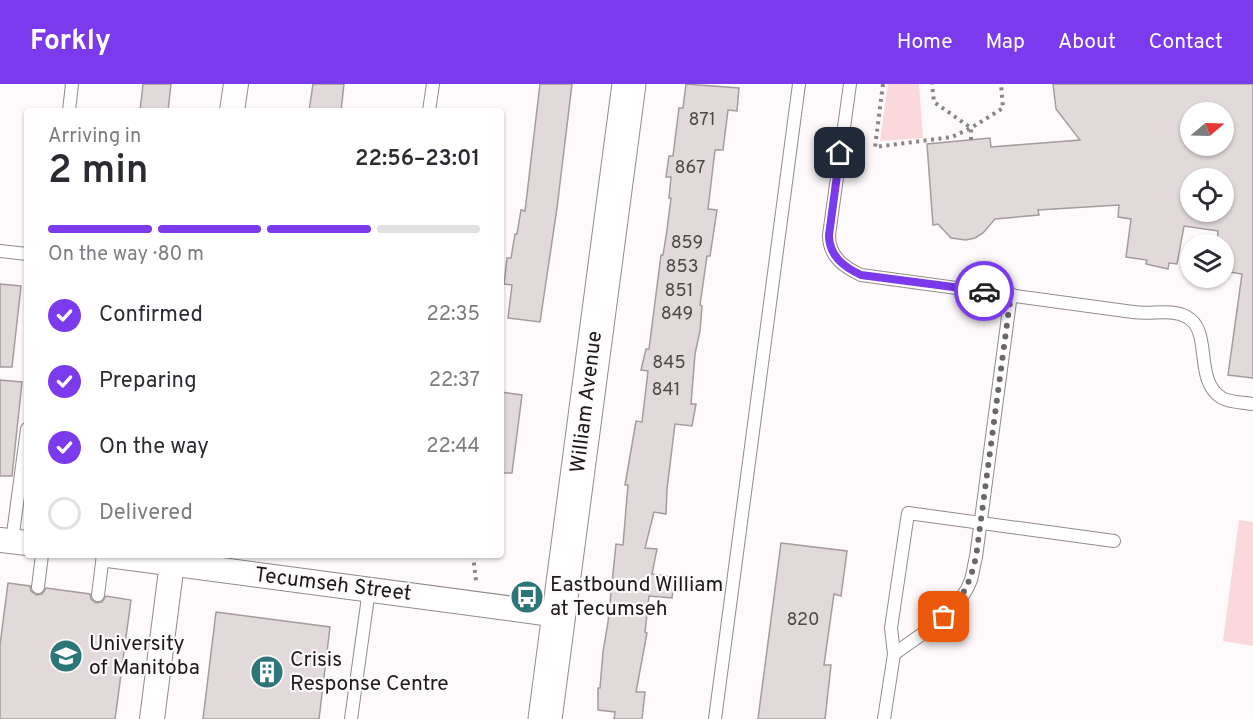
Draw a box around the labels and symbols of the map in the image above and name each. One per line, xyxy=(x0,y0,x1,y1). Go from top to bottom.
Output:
north arrow xyxy=(1180,102,1234,156)
house number: 871 xyxy=(688,109,716,132)
pin xyxy=(814,127,865,178)
house number: 867 xyxy=(675,157,705,180)
house number: 859 xyxy=(671,232,703,255)
house number: 853 xyxy=(665,256,699,279)
courier xyxy=(954,261,1014,321)
house number: 851 xyxy=(665,280,693,303)
house number: 849 xyxy=(661,303,693,326)
street label: William Avenue xyxy=(565,330,609,474)
house number: 845 xyxy=(652,352,686,375)
house number: 841 xyxy=(652,379,680,402)
street label: Tecumseh Street xyxy=(253,562,413,608)
place label: Eastbound William at Tecumseh xyxy=(550,572,723,623)
bus stop icon: Eastbound William at Tecumseh xyxy=(509,579,545,615)
pin xyxy=(918,591,969,642)
house number: 820 xyxy=(786,609,820,632)
place label: University of Manitoba xyxy=(89,631,200,682)
school or university icon: University of Manitoba xyxy=(48,638,84,674)
place label: Crisis Response Centre xyxy=(290,647,449,698)
building icon: Crisis Response Centre xyxy=(249,654,285,690)

